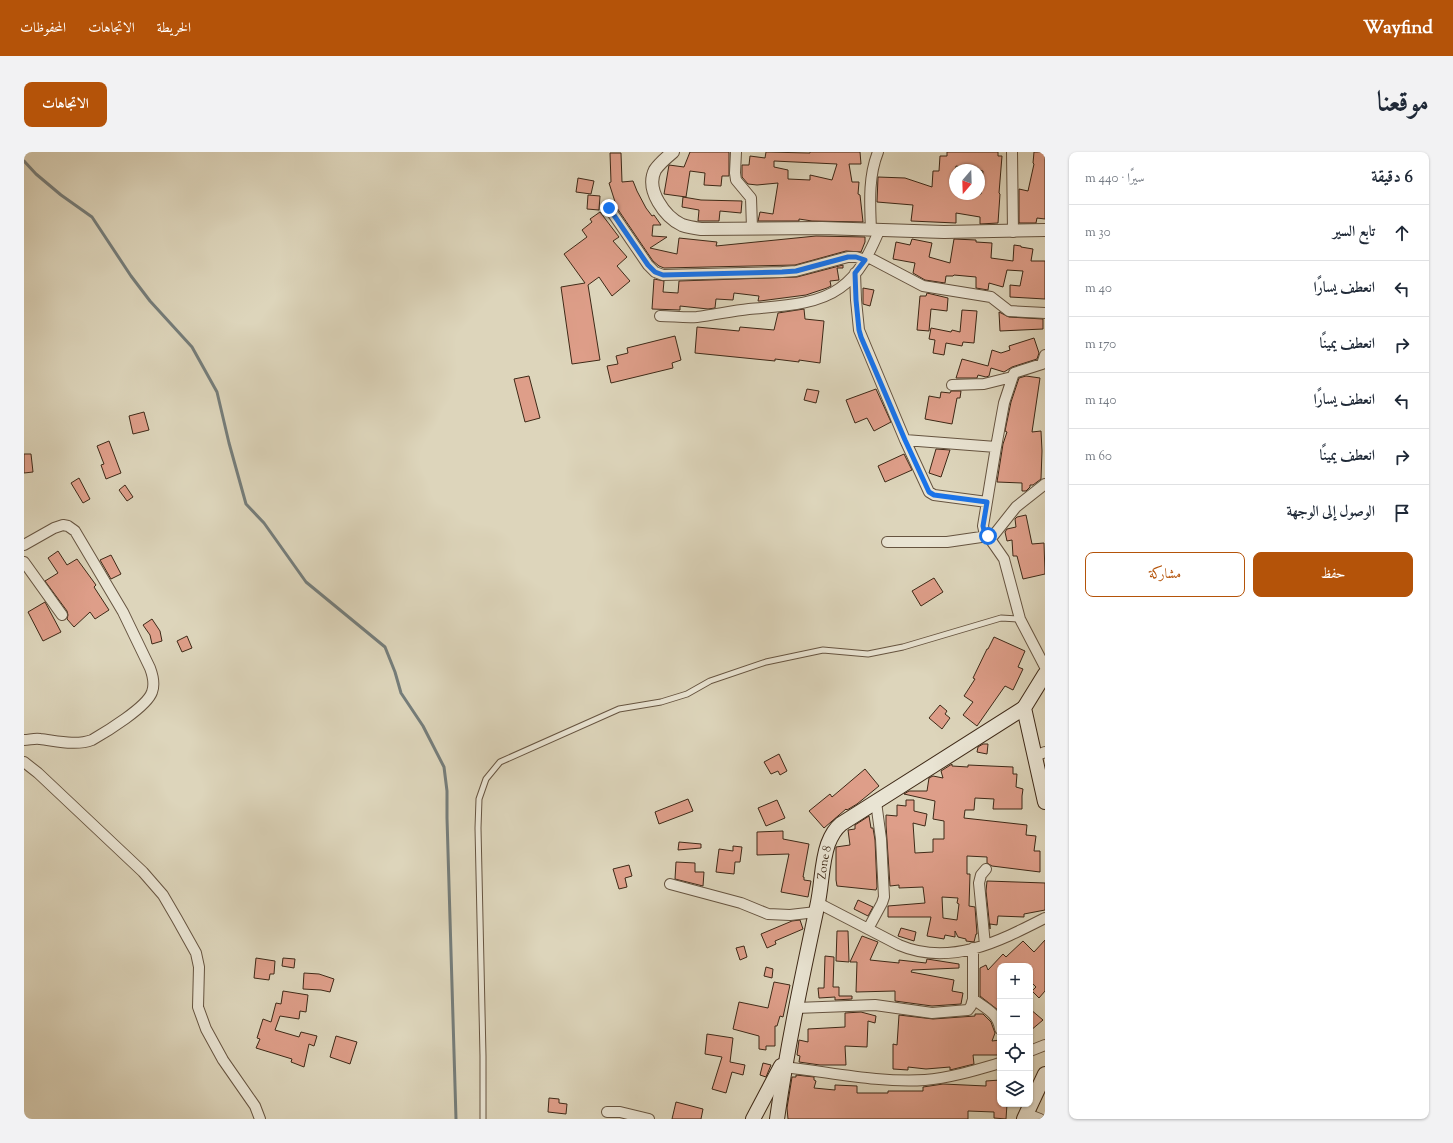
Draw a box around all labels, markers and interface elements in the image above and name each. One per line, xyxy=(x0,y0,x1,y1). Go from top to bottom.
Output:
text: Wayfind xyxy=(1363,15,1433,42)
text: المحفوظات xyxy=(20,19,66,39)
text: الاتجاهات xyxy=(88,19,135,39)
text: الخريطة xyxy=(157,19,191,39)
button: الاتجاهات xyxy=(24,82,107,127)
text: موقعنا xyxy=(1377,84,1429,124)
north arrow xyxy=(949,164,985,200)
text: 6 دقيقة xyxy=(1371,166,1413,190)
text: سيرًا · 440 m xyxy=(1085,170,1145,188)
route end xyxy=(600,199,618,217)
text: تابع السير xyxy=(1333,222,1375,243)
icon: ahead xyxy=(1391,222,1413,244)
text: 30 m xyxy=(1085,224,1111,242)
text: انعطف يسارًا xyxy=(1314,278,1375,299)
icon: left xyxy=(1391,278,1413,300)
text: 40 m xyxy=(1085,280,1112,298)
text: انعطف يمينًا xyxy=(1320,334,1375,355)
icon: right xyxy=(1391,334,1413,356)
text: 170 m xyxy=(1085,336,1116,354)
text: انعطف يسارًا xyxy=(1314,390,1375,411)
icon: left xyxy=(1391,390,1413,412)
text: 140 m xyxy=(1085,392,1116,410)
text: انعطف يمينًا xyxy=(1320,446,1375,467)
icon: right xyxy=(1391,446,1413,468)
text: 60 m xyxy=(1085,448,1112,466)
text: الوصول إلى الوجهة xyxy=(1286,502,1375,523)
icon: arrive xyxy=(1391,502,1413,524)
route start xyxy=(979,527,997,545)
button: مشاركة xyxy=(1085,552,1245,597)
button: حفظ xyxy=(1253,552,1413,597)
street label: Zone 8 xyxy=(813,843,837,881)
map controls xyxy=(997,963,1033,1107)
button: + xyxy=(997,963,1033,999)
button: − xyxy=(997,999,1033,1035)
button: locate xyxy=(997,1035,1033,1071)
button: layers xyxy=(997,1071,1033,1107)

